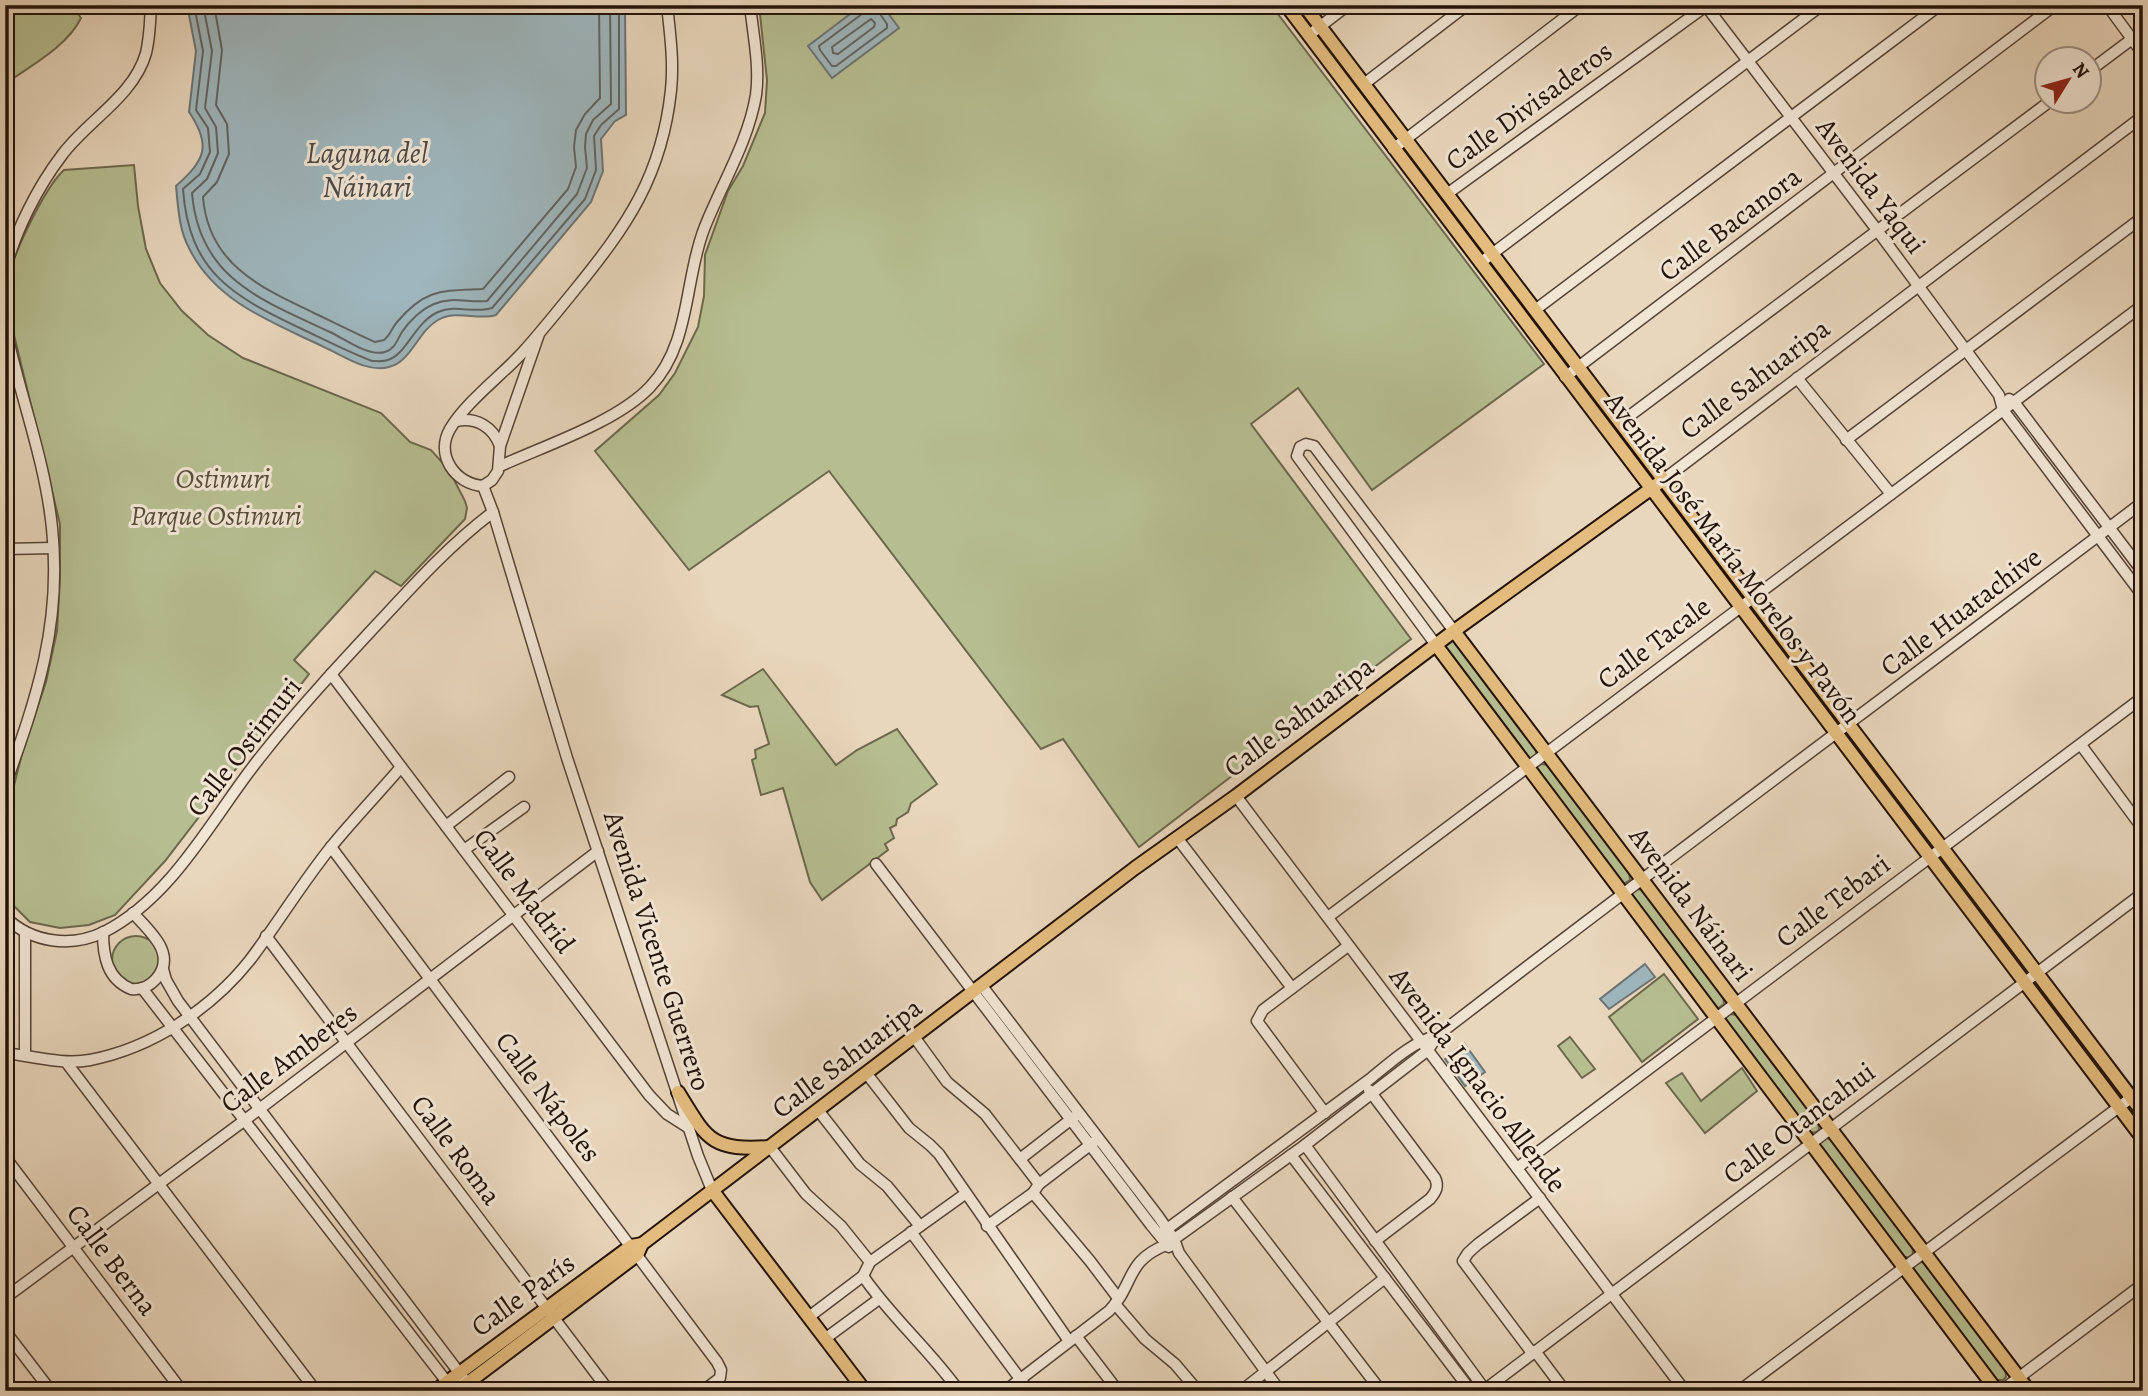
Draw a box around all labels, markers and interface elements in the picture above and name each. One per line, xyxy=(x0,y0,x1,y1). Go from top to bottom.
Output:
street label: Calle Divisaderos xyxy=(1438,32,1620,180)
north arrow xyxy=(2032,46,2102,116)
text: N xyxy=(2066,57,2095,84)
street label: Avenida Yaqui xyxy=(1807,109,1935,262)
water label: Laguna del Náinari xyxy=(306,133,429,207)
street label: Calle Bacanora xyxy=(1651,158,1809,290)
street label: Calle Sahuaripa xyxy=(1672,310,1838,448)
street label: Avenida José María Morelos y Pavón xyxy=(1595,383,1871,732)
park label: Ostimuri xyxy=(176,460,270,498)
park label: Parque Ostimuri xyxy=(130,497,302,535)
street label: Calle Huatachive xyxy=(1872,539,2050,685)
street label: Calle Tacale xyxy=(1589,588,1719,698)
street label: Calle Sahuaripa xyxy=(1216,648,1382,786)
street label: Calle Ostimuri xyxy=(178,669,310,825)
street label: Avenida Vicente Guerrero xyxy=(594,805,720,1096)
street label: Avenida Náinari xyxy=(1620,818,1762,989)
street label: Calle Madrid xyxy=(464,821,584,962)
street label: Calle Tebari xyxy=(1768,845,1898,957)
street label: Avenida Ignacio Allende xyxy=(1380,959,1575,1201)
street label: Calle Sahuaripa xyxy=(764,989,930,1127)
street label: Calle Amberes xyxy=(213,994,365,1122)
street label: Calle Nápoles xyxy=(486,1024,610,1170)
street label: Calle Otancahui xyxy=(1715,1053,1883,1193)
street label: Calle Roma xyxy=(402,1087,510,1213)
street label: Calle Berna xyxy=(58,1196,166,1324)
street label: Calle París xyxy=(463,1244,583,1346)

